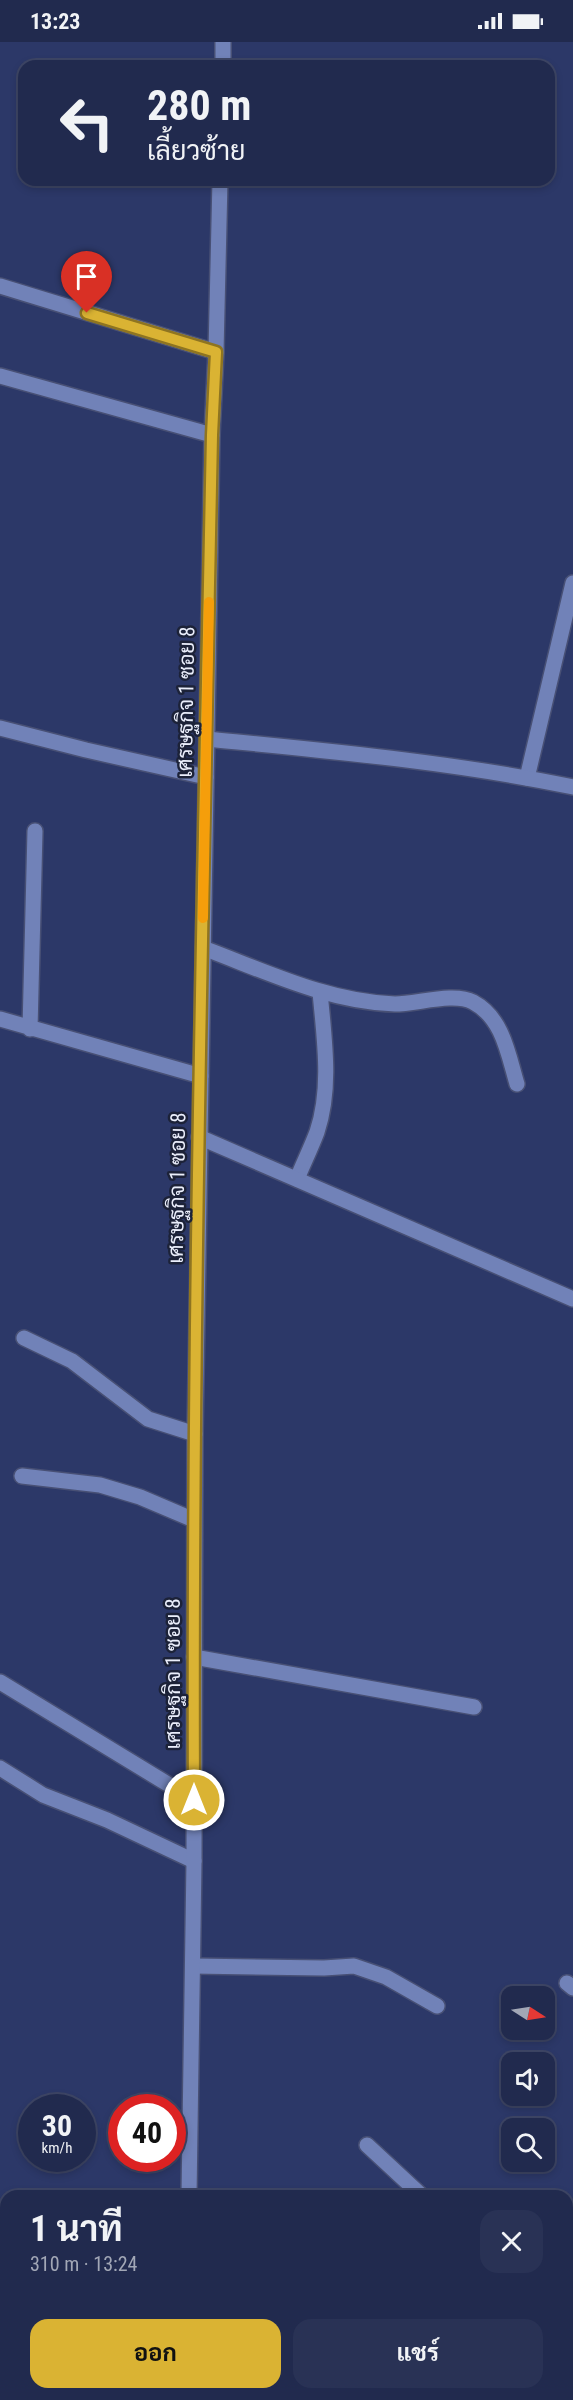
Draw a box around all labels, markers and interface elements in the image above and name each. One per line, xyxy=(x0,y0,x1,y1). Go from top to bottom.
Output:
text: 13:23 xyxy=(30,9,81,34)
text: 280 m xyxy=(147,81,252,130)
icon: left xyxy=(48,84,126,162)
text: เลี้ยวซ้าย xyxy=(147,135,245,167)
pin xyxy=(61,251,112,313)
icon: arrive xyxy=(70,260,103,293)
street label: เศรษฐกิจ 1 ซอย 8 xyxy=(173,626,200,778)
street label: เศรษฐกิจ 1 ซอย 8 xyxy=(164,1112,191,1264)
street label: เศรษฐกิจ 1 ซอย 8 xyxy=(161,1598,186,1750)
position arrow xyxy=(162,1768,226,1832)
north arrow xyxy=(501,1986,555,2040)
map controls xyxy=(501,1986,555,2172)
button: sound xyxy=(501,2052,555,2106)
speed limit sign: 40 xyxy=(108,2094,186,2172)
text: 30 xyxy=(42,2108,72,2143)
button: search xyxy=(501,2118,555,2172)
text: km/h xyxy=(42,2139,72,2157)
text: 1 นาที xyxy=(30,2208,123,2250)
button: close xyxy=(480,2210,543,2273)
text: 310 m · 13:24 xyxy=(30,2252,137,2276)
button: ออก xyxy=(30,2319,281,2388)
button: แชร์ xyxy=(293,2319,543,2388)

